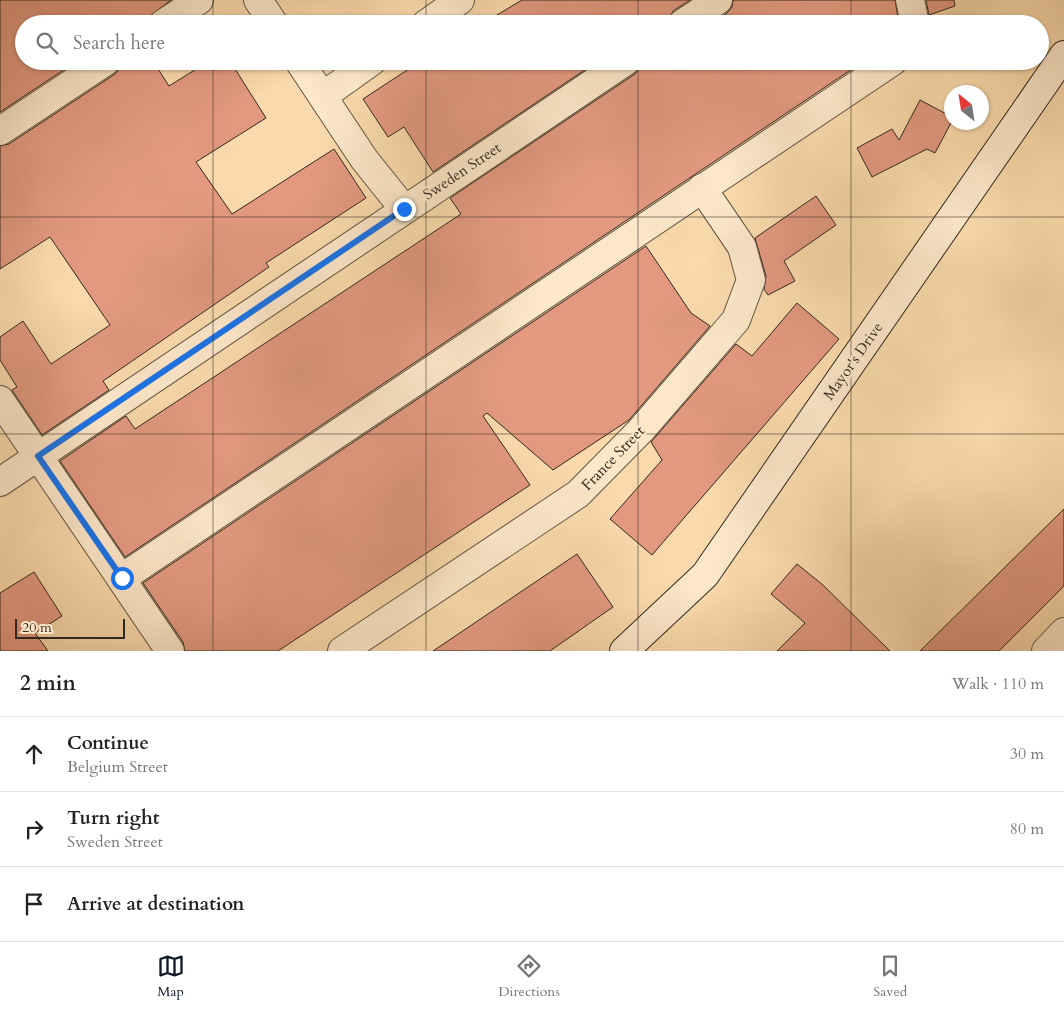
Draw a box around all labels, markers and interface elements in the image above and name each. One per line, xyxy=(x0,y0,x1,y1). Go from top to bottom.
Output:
search box xyxy=(15,15,1049,70)
icon: search xyxy=(33,29,61,57)
text: Search here xyxy=(73,30,165,56)
north arrow xyxy=(944,85,989,130)
street label: Sweden Street xyxy=(419,137,505,204)
route end xyxy=(393,198,416,221)
street label: Mayor's Drive xyxy=(819,318,887,404)
street label: France Street xyxy=(577,421,649,495)
route start xyxy=(111,567,134,590)
scale bar xyxy=(15,616,125,639)
text: 20 m xyxy=(22,618,52,637)
text: 2 min xyxy=(20,669,76,698)
text: Walk · 110 m xyxy=(952,673,1044,695)
text: Continue xyxy=(67,730,149,756)
icon: ahead xyxy=(20,740,48,768)
text: 30 m xyxy=(1010,743,1044,765)
text: Belgium Street xyxy=(67,756,168,778)
text: Turn right xyxy=(67,805,159,831)
icon: right xyxy=(20,815,48,843)
text: 80 m xyxy=(1010,818,1044,840)
text: Sweden Street xyxy=(67,831,163,853)
icon: arrive xyxy=(20,890,48,918)
text: Arrive at destination xyxy=(67,891,244,917)
tab: Map xyxy=(157,952,185,1001)
tab: Directions xyxy=(498,952,560,1001)
tab: Saved xyxy=(873,952,907,1001)

